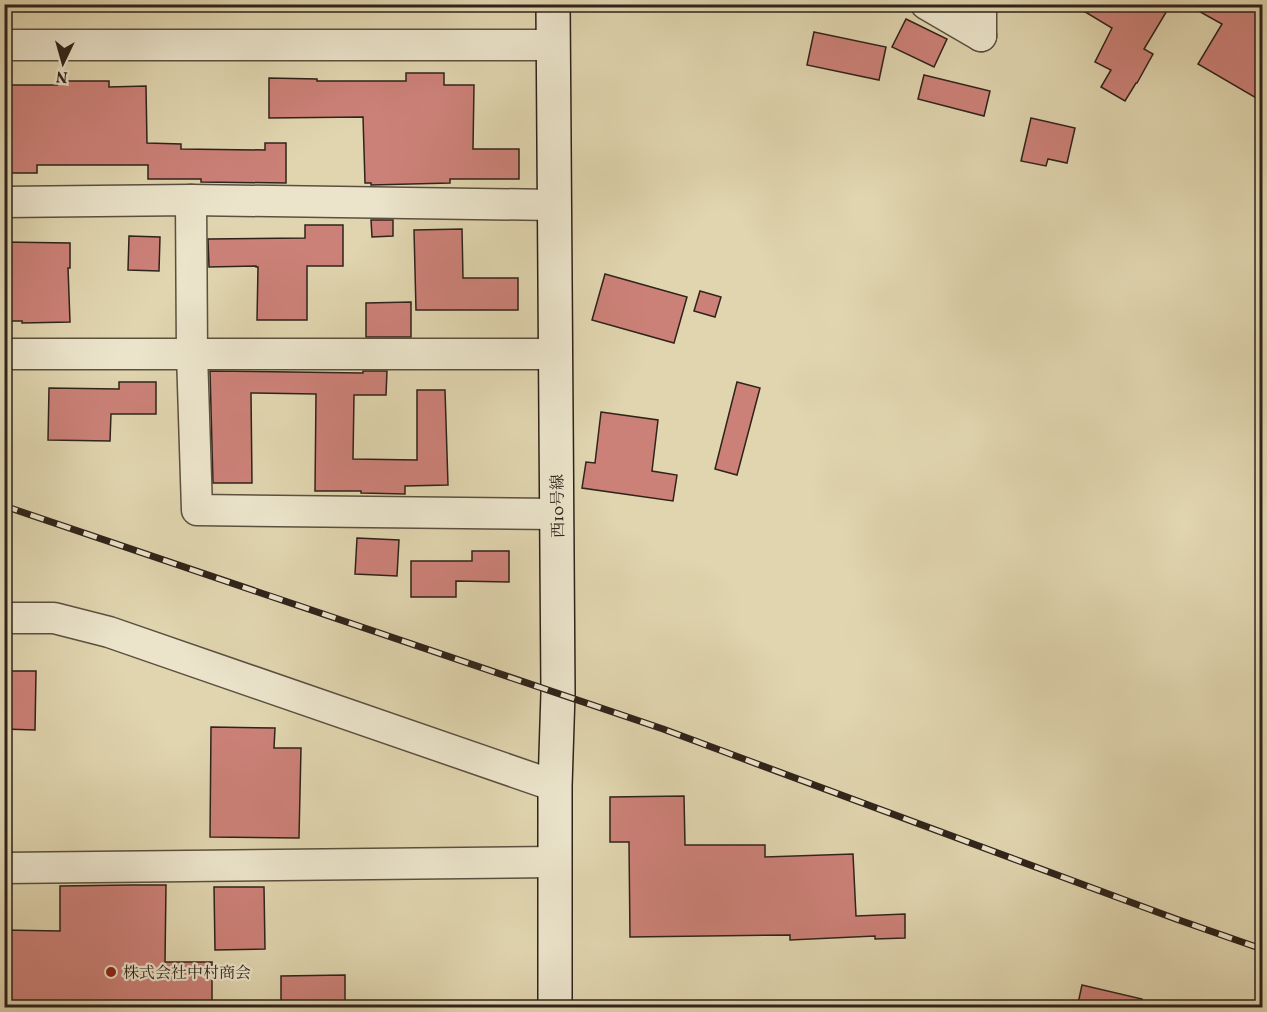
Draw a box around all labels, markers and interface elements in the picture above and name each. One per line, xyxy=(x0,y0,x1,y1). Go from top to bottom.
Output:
north arrow xyxy=(33,33,93,93)
text: N xyxy=(55,64,69,87)
street label: 西10号線 xyxy=(547,474,571,538)
place label: 株式会社中村商会 xyxy=(123,963,251,985)
marker: 株式会社中村商会 xyxy=(104,965,118,979)

